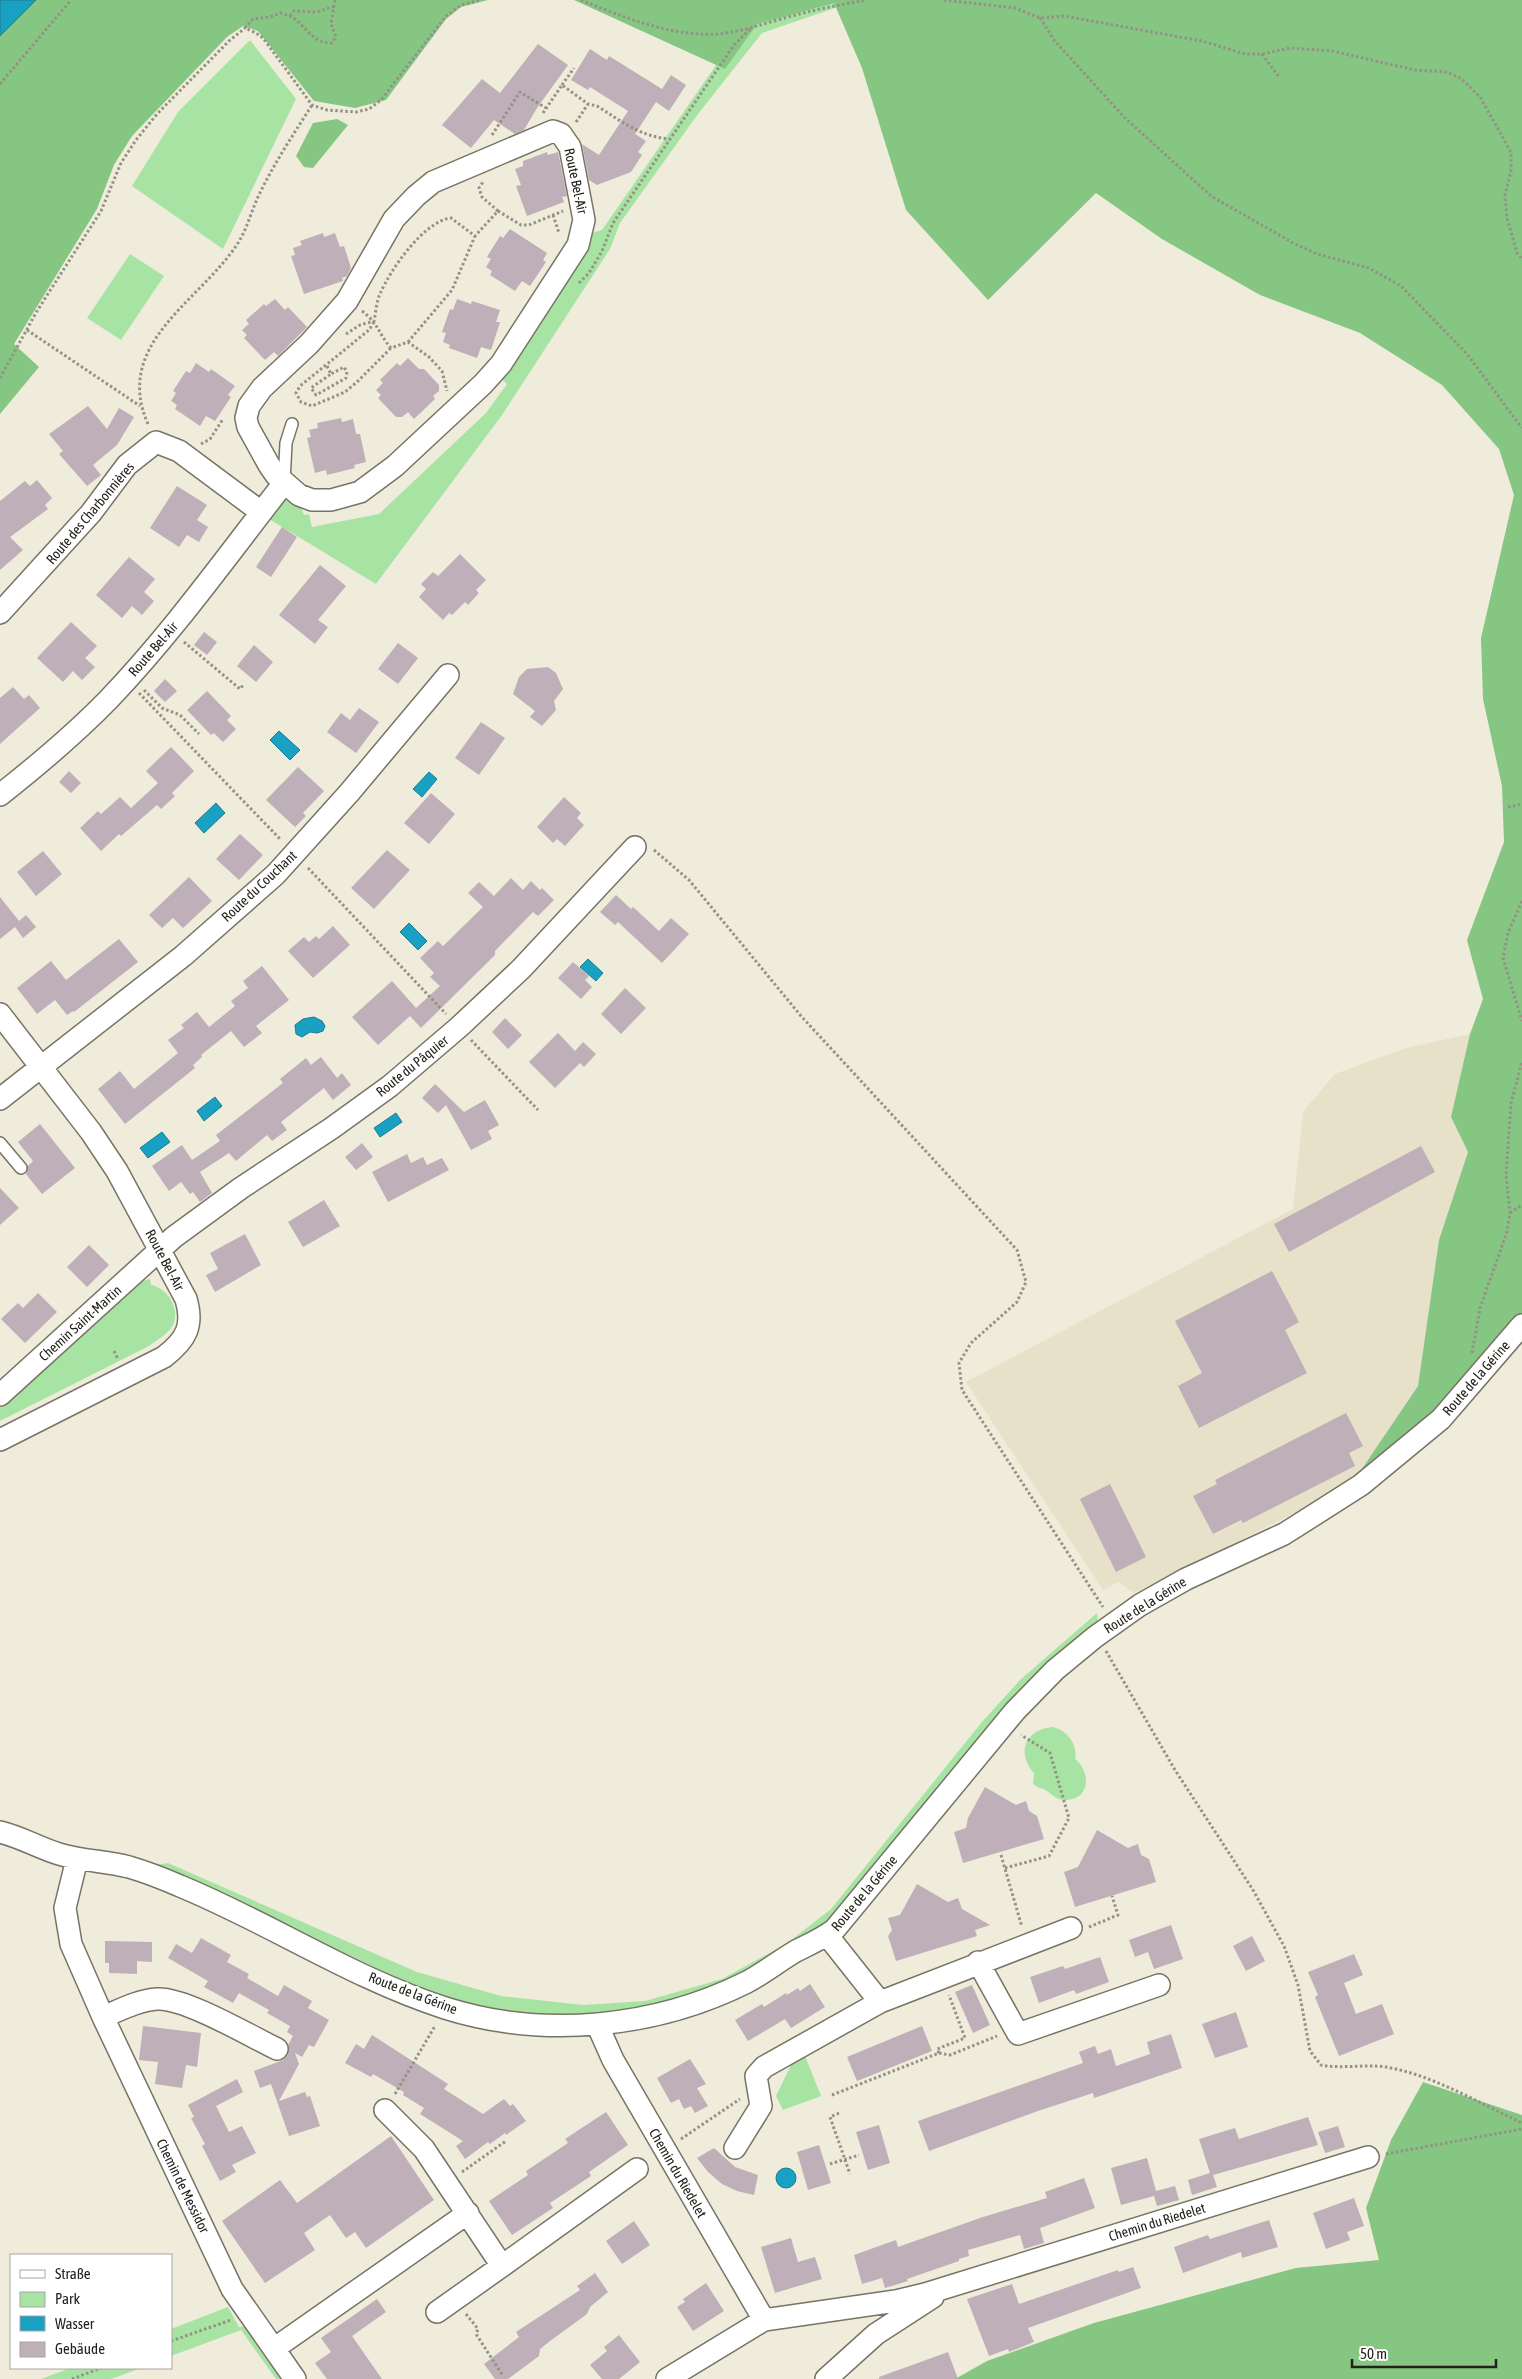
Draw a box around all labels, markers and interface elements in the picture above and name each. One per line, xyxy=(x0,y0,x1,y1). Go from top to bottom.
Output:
street label: Route Bel-Air xyxy=(561,147,591,216)
street label: Route des Charbonnières xyxy=(43,459,137,567)
street label: Route Bel-Air xyxy=(125,618,182,680)
street label: Route du Couchant xyxy=(218,847,300,925)
street label: Route du Pâquier xyxy=(373,1032,452,1100)
street label: Route Bel-Air xyxy=(142,1227,188,1294)
street label: Chemin Saint-Martin xyxy=(36,1282,124,1364)
street label: Route de la Gérine xyxy=(1439,1337,1513,1419)
street label: Route de la Gérine xyxy=(1101,1573,1189,1637)
street label: Route de la Gérine xyxy=(828,1852,900,1934)
street label: Route de la Gérine xyxy=(366,1969,460,2017)
street label: Chemin du Riedelet xyxy=(646,2126,710,2220)
street label: Chemin de Messidor xyxy=(153,2136,213,2236)
street label: Chemin du Riedelet xyxy=(1107,2200,1207,2244)
legend xyxy=(10,2254,172,2369)
text: Straße xyxy=(55,2265,91,2282)
text: Park xyxy=(55,2290,80,2307)
text: Wasser xyxy=(55,2315,95,2332)
scale bar xyxy=(1352,2336,1496,2368)
text: Gebäude xyxy=(55,2340,105,2357)
text: 50 m xyxy=(1360,2345,1387,2362)

